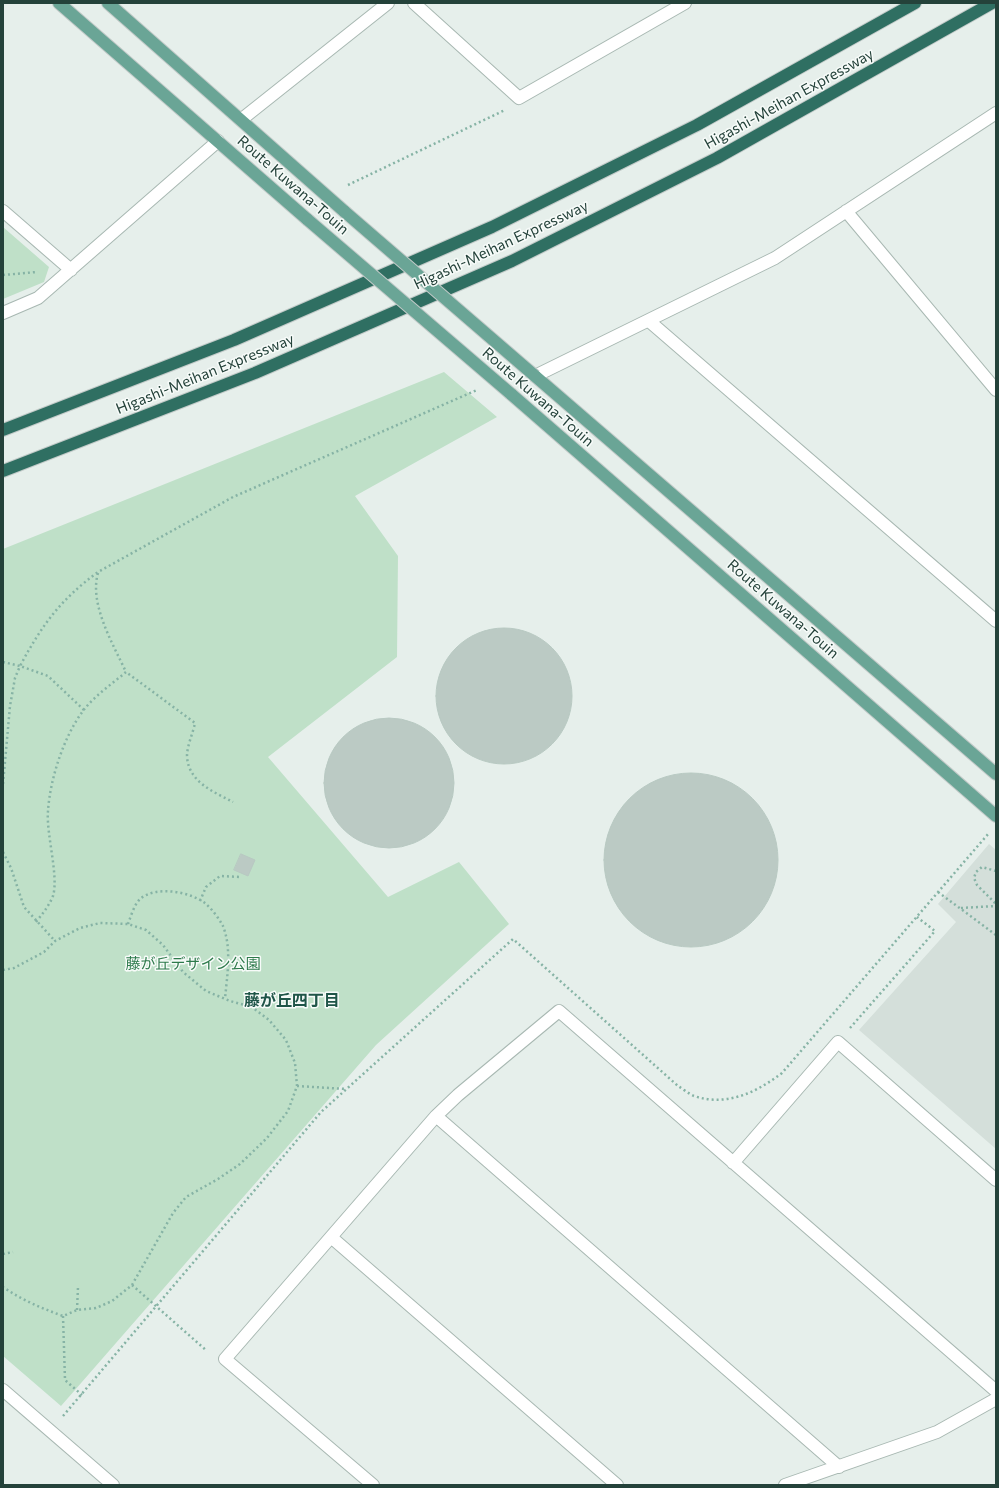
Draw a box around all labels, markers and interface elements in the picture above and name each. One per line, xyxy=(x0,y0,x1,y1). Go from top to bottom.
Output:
street label: Higashi-Meihan Expressway xyxy=(701,45,877,153)
street label: Route Kuwana-Touin xyxy=(234,132,352,238)
street label: Higashi-Meihan Expressway xyxy=(411,197,591,293)
street label: Higashi-Meihan Expressway xyxy=(113,330,297,418)
street label: Route Kuwana-Touin xyxy=(479,344,597,450)
street label: Route Kuwana-Touin xyxy=(724,556,842,662)
park label: 藤が丘デザイン公園 xyxy=(126,955,260,973)
district label: 藤が丘四丁目 xyxy=(244,991,340,1011)

